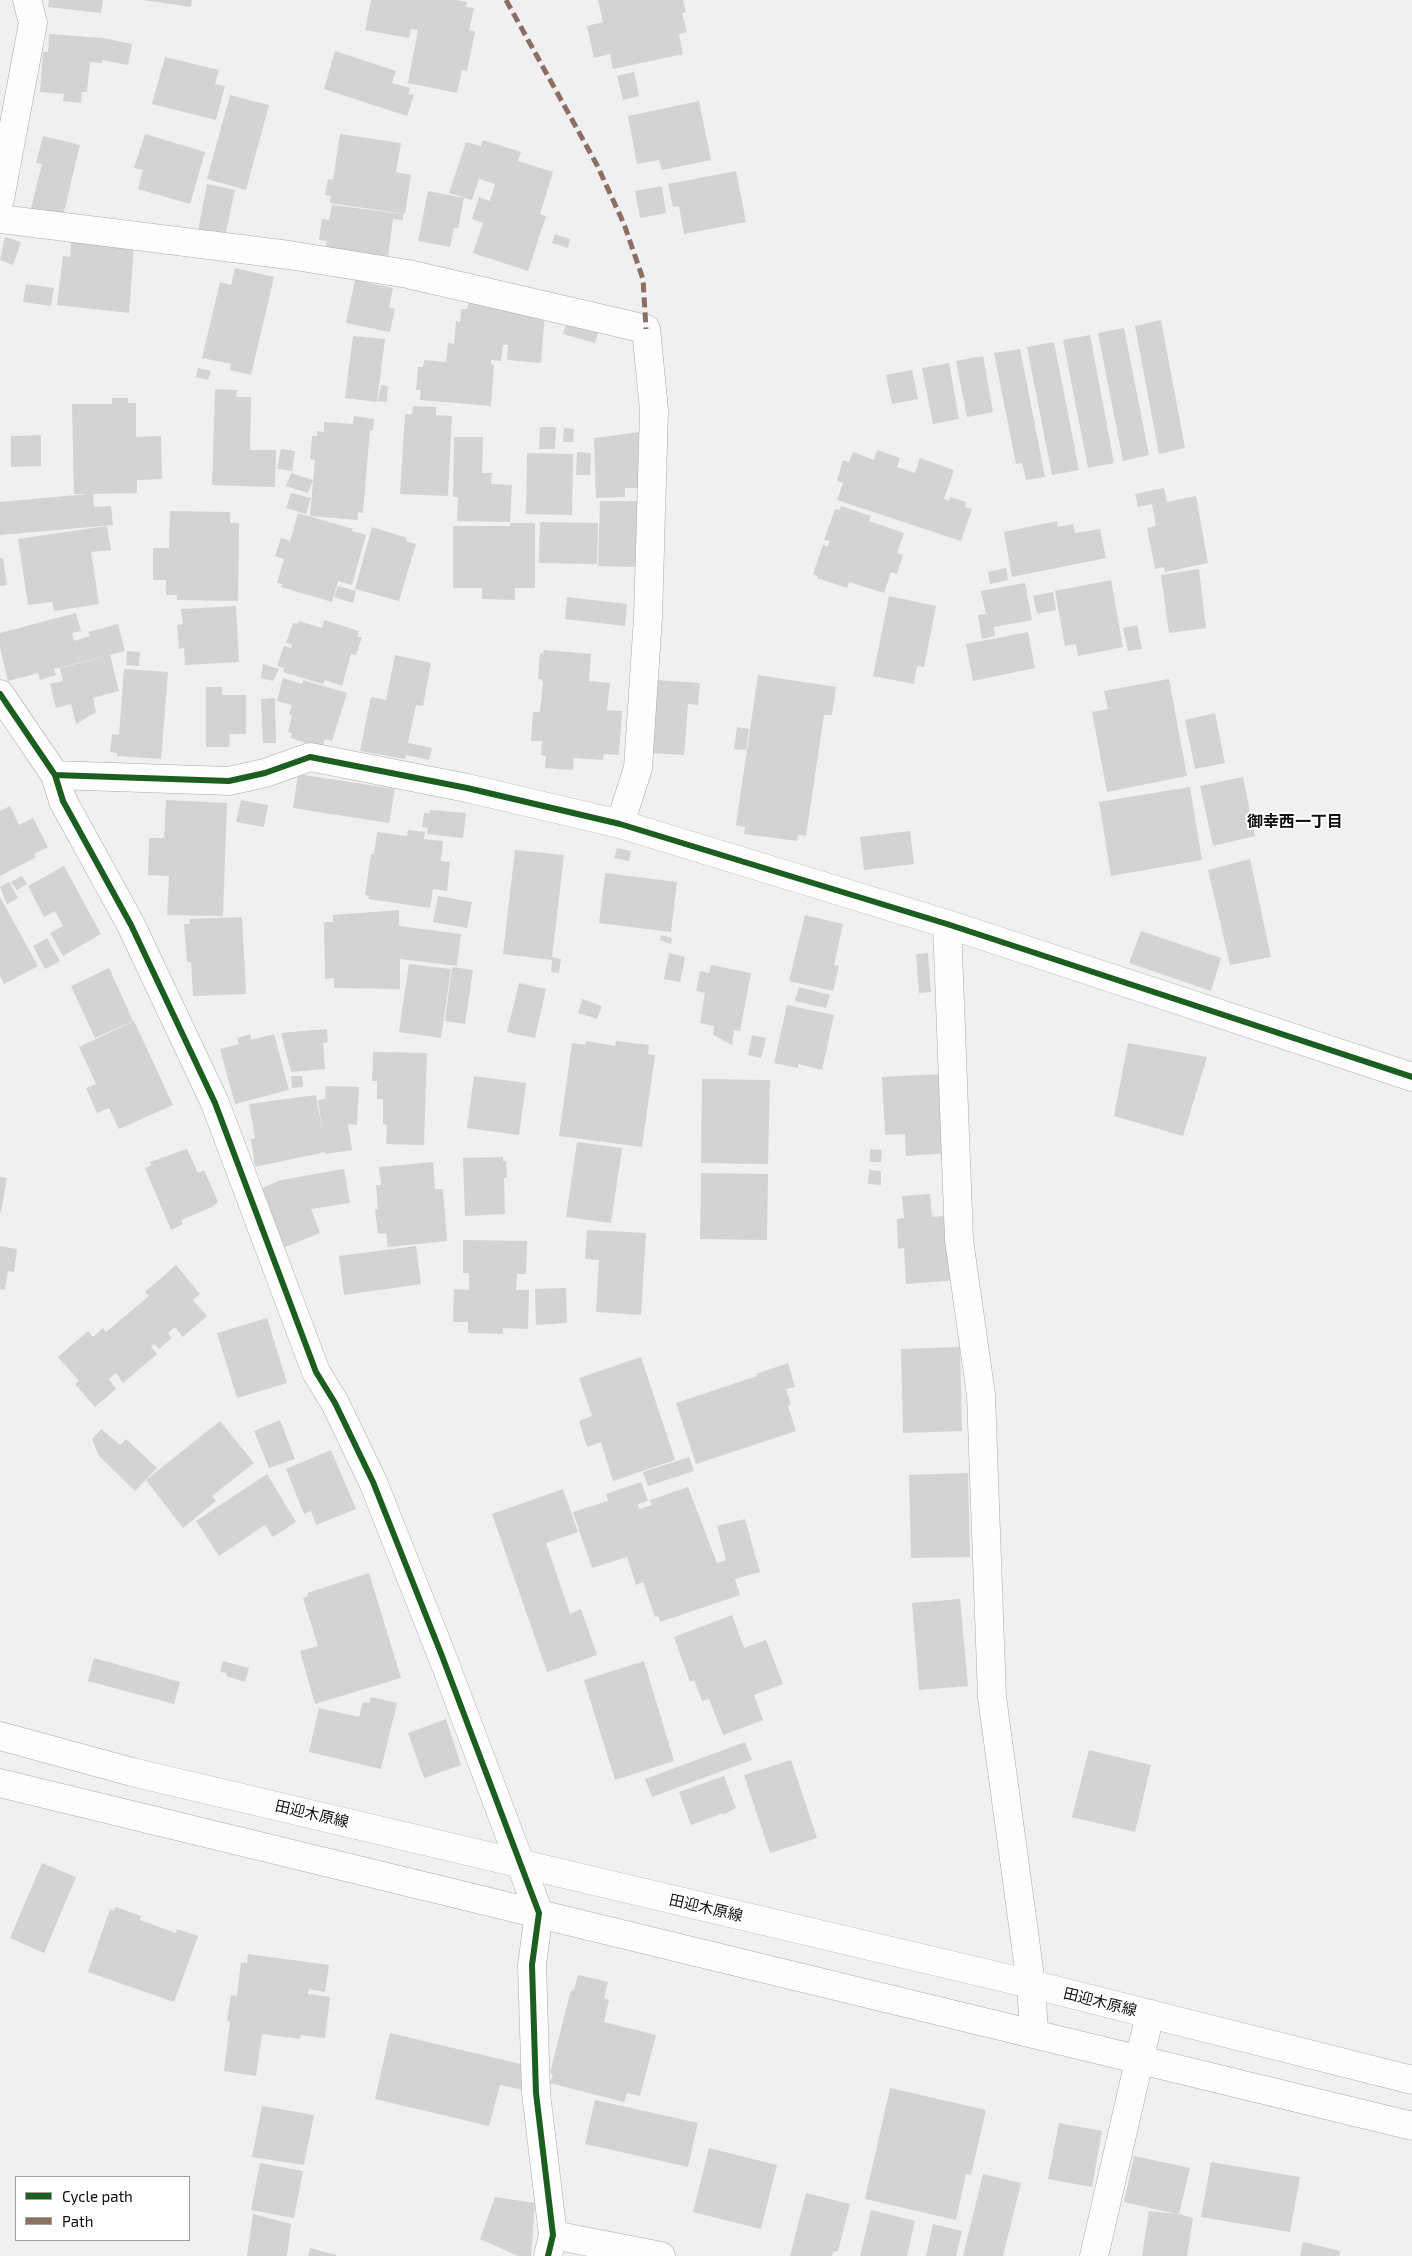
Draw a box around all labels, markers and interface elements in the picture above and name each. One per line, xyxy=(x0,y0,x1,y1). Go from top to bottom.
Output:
district label: 御幸西一丁目 xyxy=(1247,812,1343,832)
street label: 田迎木原線 xyxy=(273,1797,351,1831)
street label: 田迎木原線 xyxy=(667,1891,745,1925)
street label: 田迎木原線 xyxy=(1061,1984,1139,2020)
legend xyxy=(15,2176,190,2241)
text: Cycle path xyxy=(62,2187,133,2205)
text: Path xyxy=(62,2212,93,2230)

